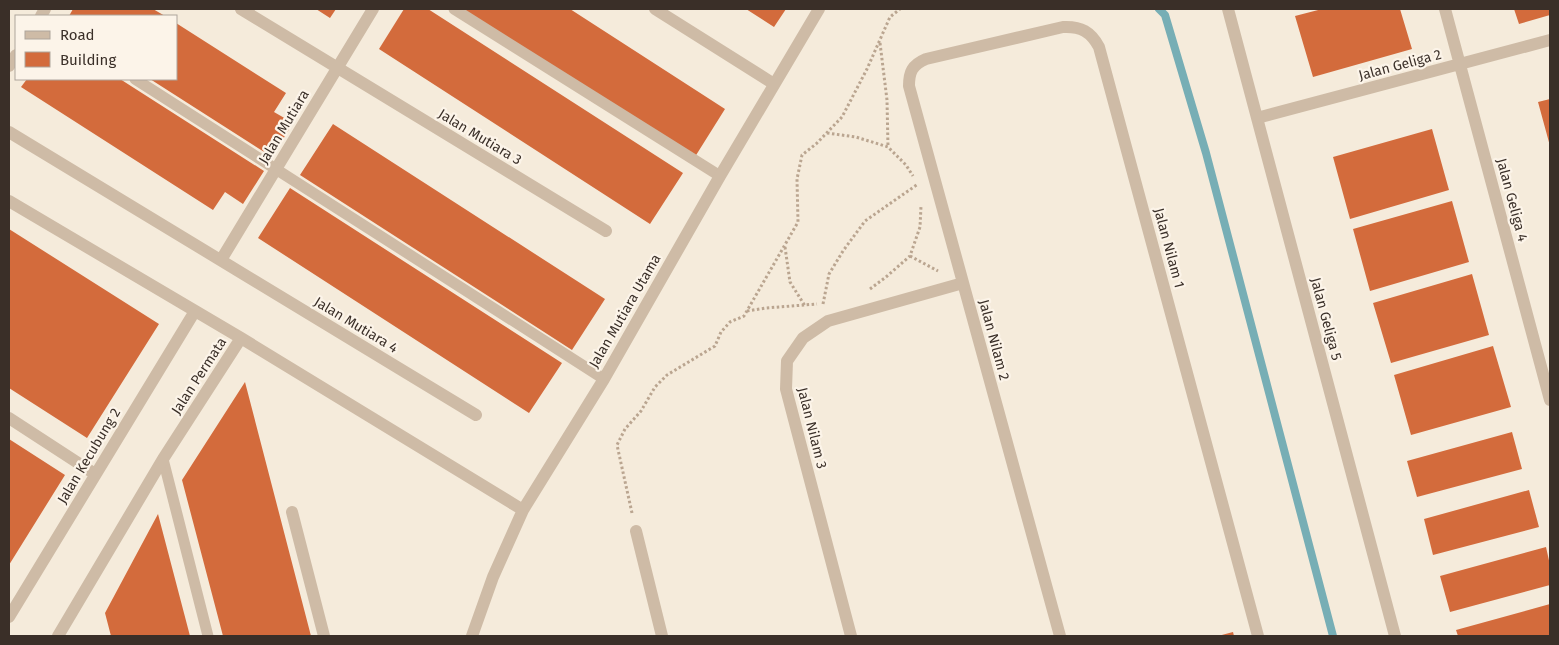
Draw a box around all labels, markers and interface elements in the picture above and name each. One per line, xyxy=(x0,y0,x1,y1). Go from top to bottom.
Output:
legend xyxy=(15,15,178,80)
text: Road xyxy=(60,26,95,44)
street label: Jalan Geliga 2 xyxy=(1357,46,1443,84)
text: Building xyxy=(60,51,116,69)
street label: Jalan Mutiara xyxy=(255,87,313,167)
street label: Jalan Mutiara 3 xyxy=(435,105,525,169)
street label: Jalan Geliga 4 xyxy=(1493,156,1531,244)
street label: Jalan Nilam 1 xyxy=(1150,206,1188,290)
street label: Jalan Mutiara Utama xyxy=(585,251,665,371)
street label: Jalan Geliga 5 xyxy=(1307,276,1345,362)
street label: Jalan Mutiara 4 xyxy=(311,293,401,357)
street label: Jalan Nilam 2 xyxy=(975,298,1013,382)
street label: Jalan Permata xyxy=(168,334,230,418)
street label: Jalan Nilam 3 xyxy=(794,386,830,470)
street label: Jalan Kecubung 2 xyxy=(54,405,124,507)

